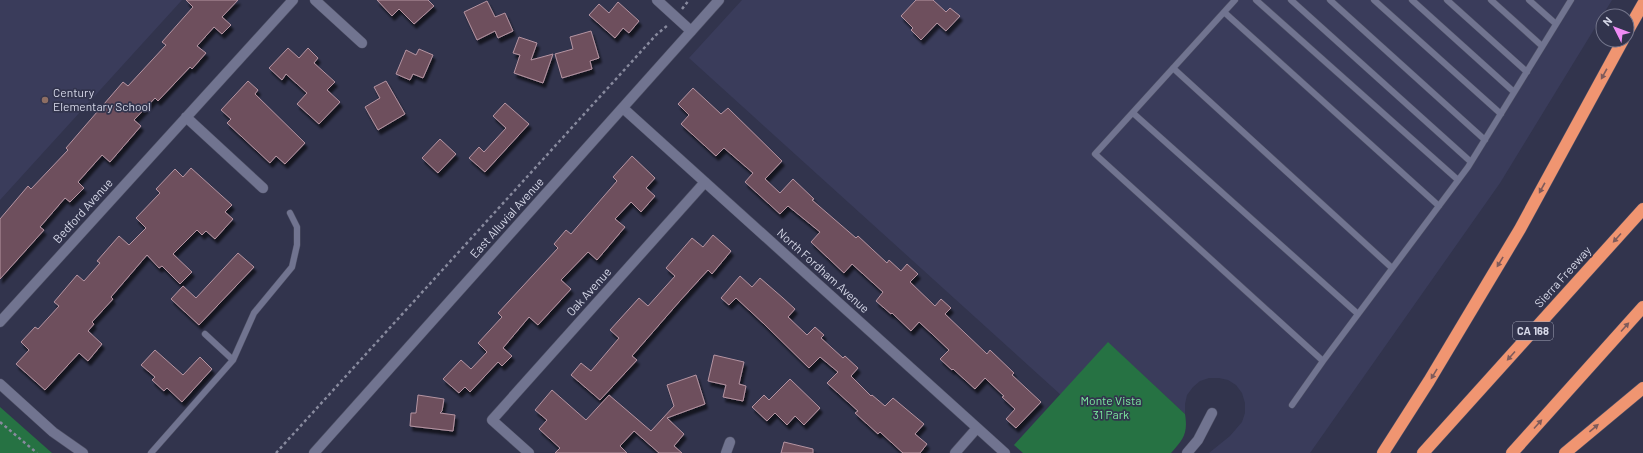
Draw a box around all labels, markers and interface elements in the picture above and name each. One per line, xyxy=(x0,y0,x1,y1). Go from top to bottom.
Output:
north arrow xyxy=(1595,8,1635,48)
text: N xyxy=(1600,14,1614,28)
one-way arrow xyxy=(1601,68,1607,80)
place label: Century Elementary School xyxy=(53,85,151,113)
marker: Century Elementary School xyxy=(40,95,50,105)
street label: East Alluvial Avenue xyxy=(466,174,546,260)
street label: Bedford Avenue xyxy=(50,175,115,246)
one-way arrow xyxy=(1538,182,1545,194)
street label: North Fordham Avenue xyxy=(775,225,873,315)
one-way arrow xyxy=(1613,234,1622,243)
street label: Sierra Freeway xyxy=(1531,243,1594,310)
one-way arrow xyxy=(1496,256,1503,268)
street label: Oak Avenue xyxy=(563,264,614,318)
road number: CA 168 xyxy=(1513,322,1553,340)
one-way arrow xyxy=(1620,323,1629,332)
one-way arrow xyxy=(1506,351,1516,361)
one-way arrow xyxy=(1430,368,1437,380)
park label: Monte Vista 31 Park xyxy=(1081,393,1141,421)
one-way arrow xyxy=(1533,419,1543,429)
one-way arrow xyxy=(1589,423,1600,432)

